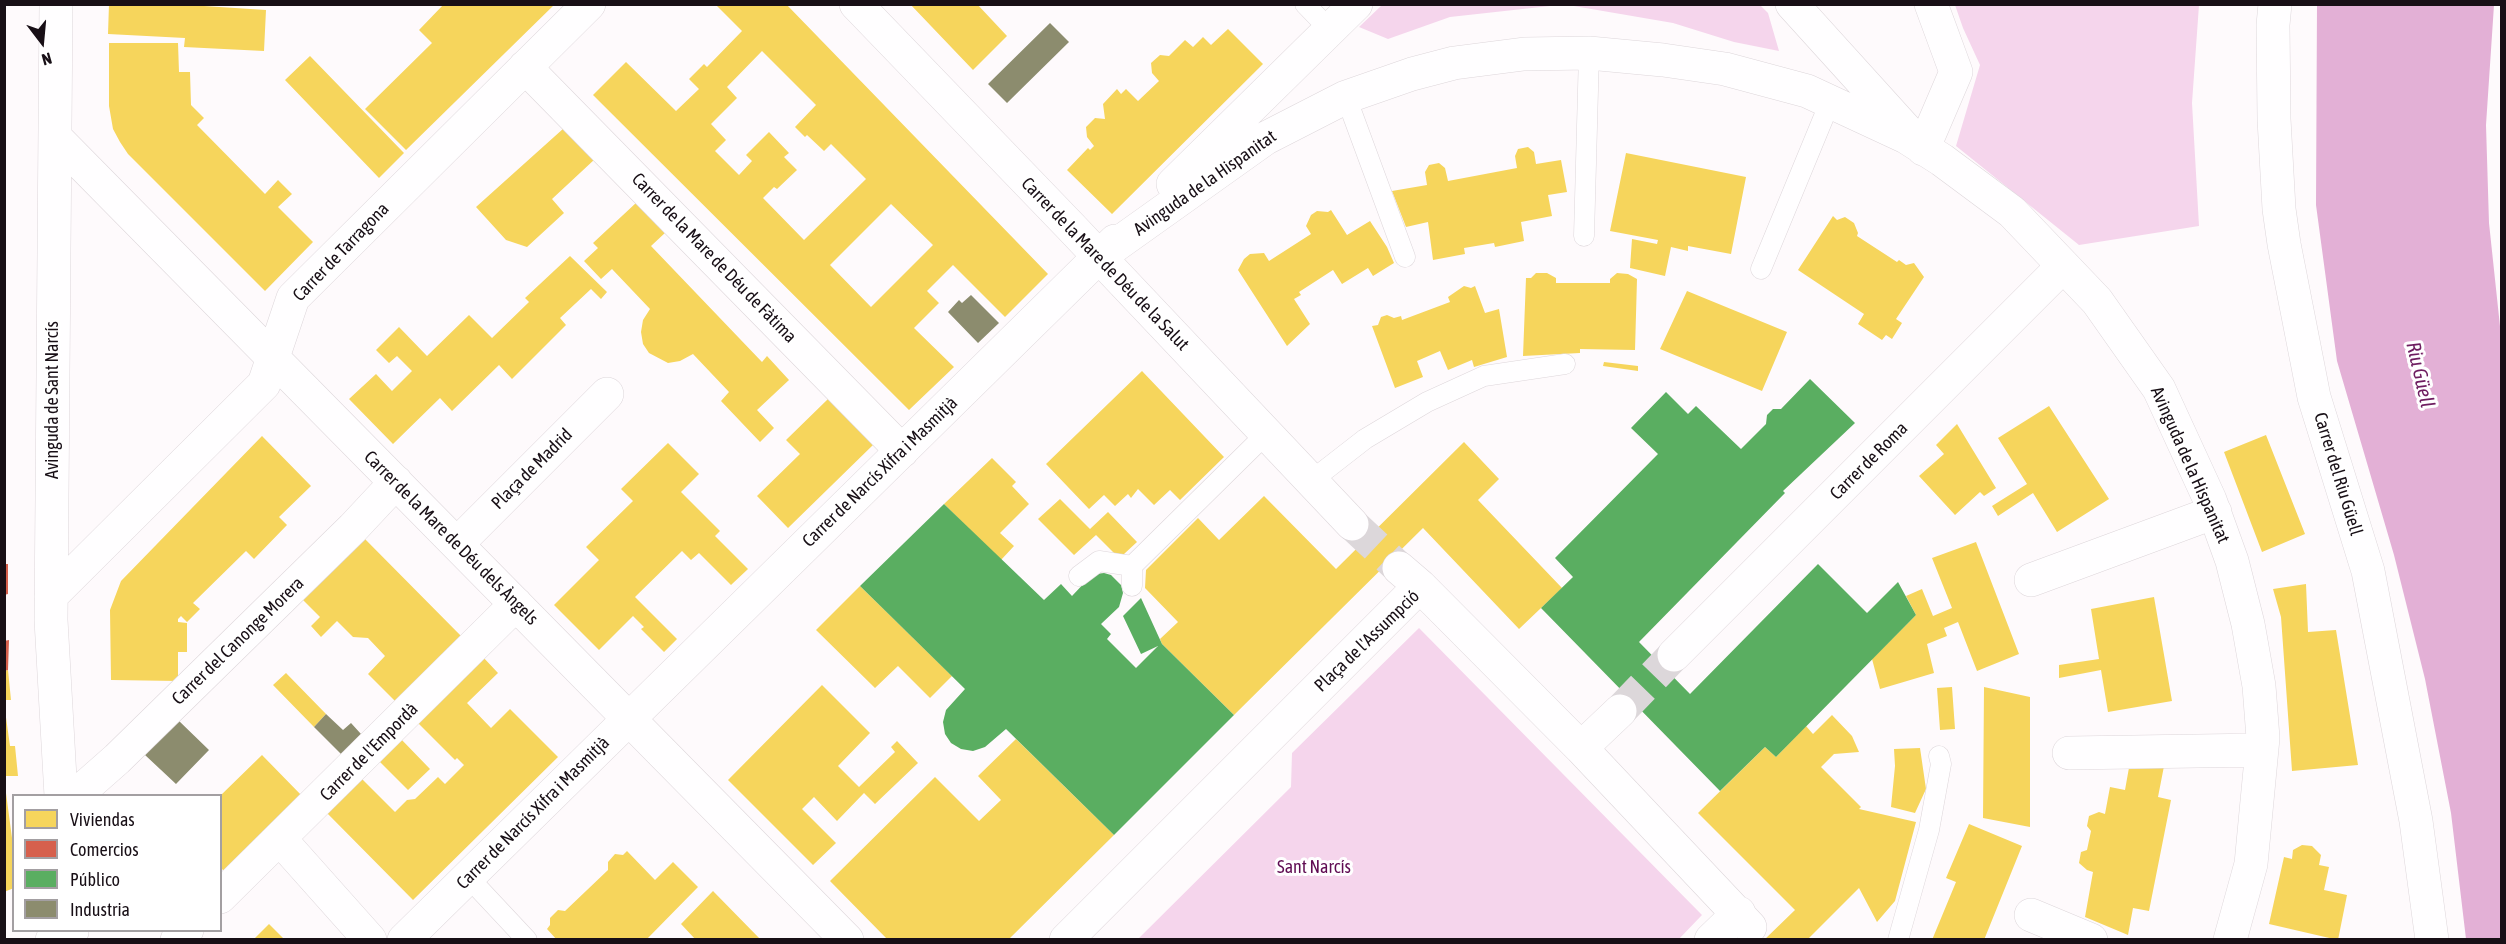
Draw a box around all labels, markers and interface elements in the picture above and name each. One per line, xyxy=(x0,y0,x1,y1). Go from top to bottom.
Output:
north arrow xyxy=(12,12,72,72)
text: N xyxy=(40,49,54,69)
street label: Avinguda de la Hispanitat xyxy=(1130,126,1280,240)
street label: Carrer de la Mare de Déu de Fàtima xyxy=(627,169,801,347)
street label: Carrer de la Mare de Déu de la Salut xyxy=(1017,173,1193,355)
street label: Carrer de Tarragona xyxy=(288,198,394,306)
street label: Avinguda de Sant Narcís xyxy=(41,321,63,479)
water label: Riu Güell xyxy=(2401,340,2439,410)
street label: Avinguda de la Hispanitat xyxy=(2146,383,2234,547)
street label: Carrer de Narcís Xifra i Masmitjà xyxy=(798,392,962,552)
street label: Carrer del Riu Güell xyxy=(2309,410,2367,538)
street label: Carrer de Roma xyxy=(1826,418,1912,504)
street label: Plaça de Madrid xyxy=(487,424,577,514)
street label: Carrer de la Mare de Déu dels Àngels xyxy=(359,446,543,630)
street label: Carrer del Canonge Morera xyxy=(168,573,308,709)
street label: Plaça de l'Assumpció xyxy=(1310,586,1424,696)
street label: Carrer de l'Empordà xyxy=(315,698,423,806)
street label: Carrer de Narcís Xifra i Masmitjà xyxy=(452,732,614,894)
legend xyxy=(12,794,222,932)
text: Viviendas xyxy=(70,809,135,830)
text: Comercios xyxy=(70,839,139,860)
park label: Sant Narcís xyxy=(1277,856,1351,878)
text: Público xyxy=(70,869,120,890)
text: Industria xyxy=(70,899,130,920)

